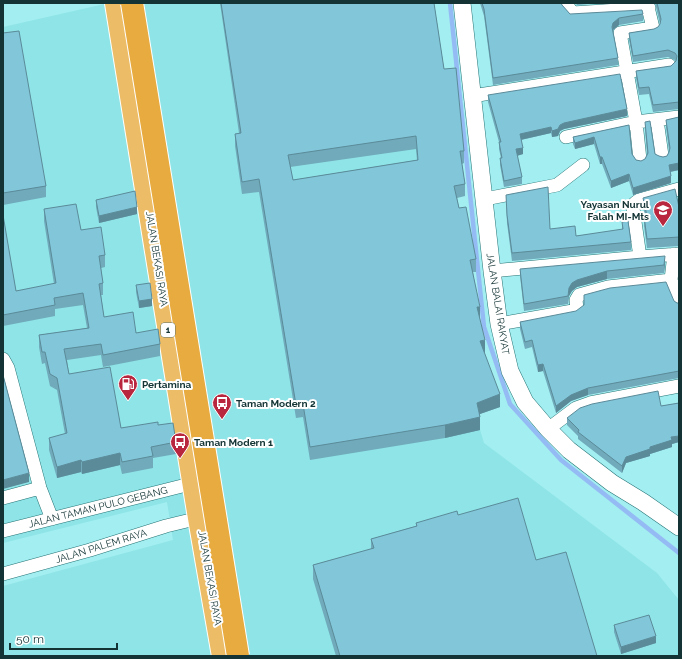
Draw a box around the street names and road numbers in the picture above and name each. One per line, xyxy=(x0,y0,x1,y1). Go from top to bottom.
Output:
street label: JALAN BEKASI RAYA xyxy=(144,211,170,308)
street label: JALAN BALAI RAKYAT xyxy=(485,252,511,356)
road number: 1 xyxy=(161,323,175,337)
street label: JALAN TAMAN PULO GEBANG xyxy=(27,484,169,530)
street label: JALAN PALEM RAYA xyxy=(54,527,148,565)
street label: JALAN BEKASI RAYA xyxy=(196,530,224,627)

